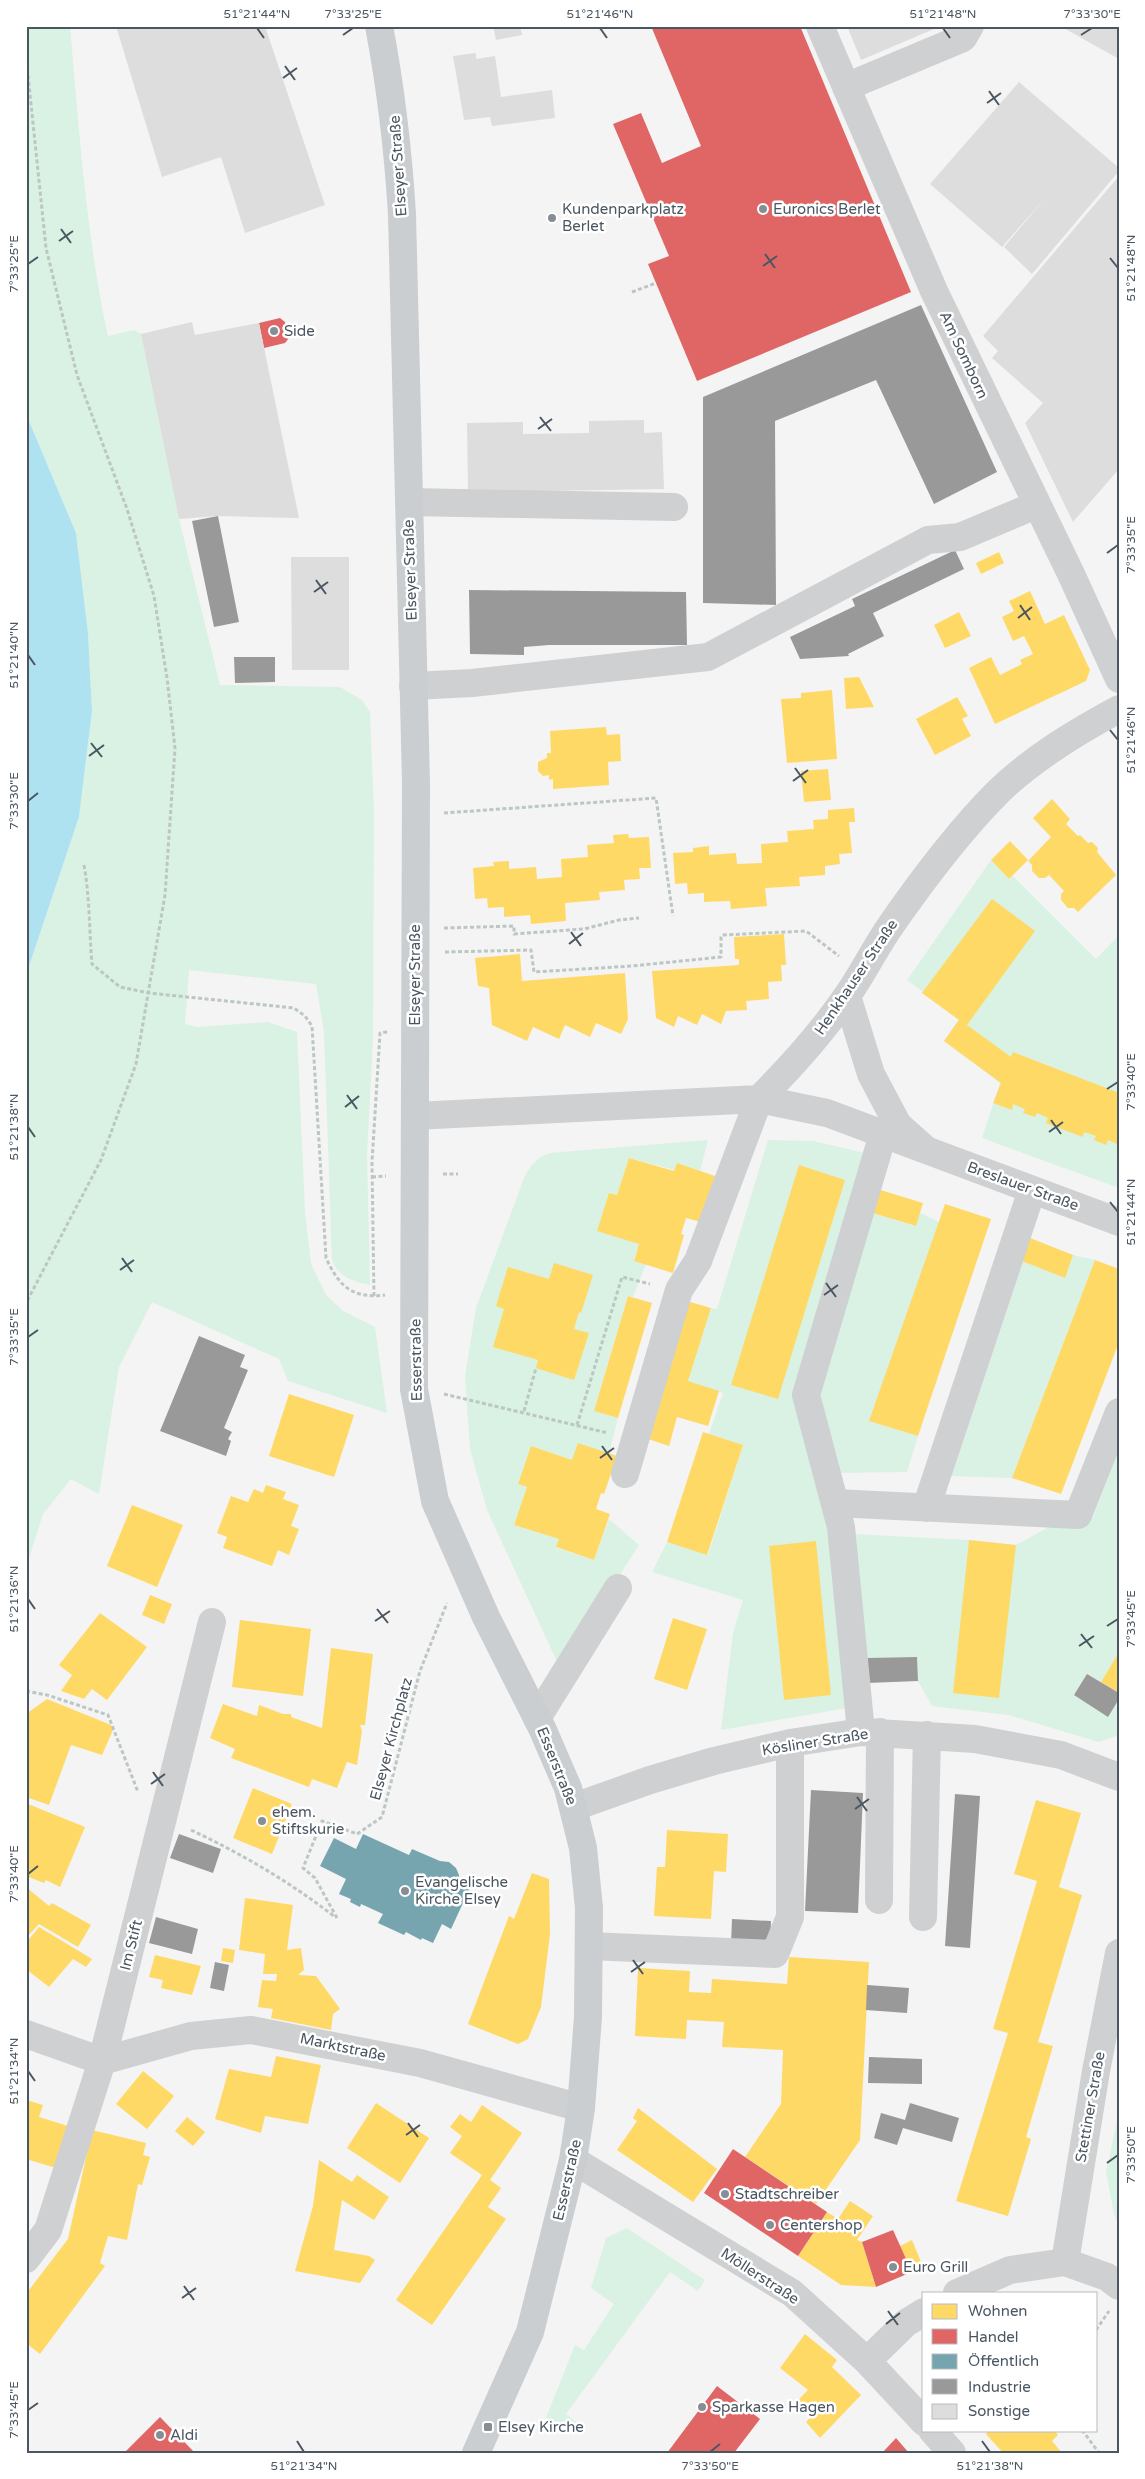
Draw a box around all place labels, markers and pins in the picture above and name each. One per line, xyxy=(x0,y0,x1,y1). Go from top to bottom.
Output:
place label: Kundenparkplatz Berlet xyxy=(562,200,684,235)
place label: Euronics Berlet xyxy=(773,200,881,218)
marker: Euronics Berlet xyxy=(757,203,769,215)
marker: Kundenparkplatz Berlet xyxy=(546,212,558,224)
place label: Side xyxy=(284,322,315,340)
marker: Side xyxy=(268,325,280,337)
place label: ehem. Stiftskurie xyxy=(272,1803,344,1838)
marker: ehem. Stiftskurie xyxy=(256,1815,268,1827)
place label: Evangelische Kirche Elsey xyxy=(415,1873,508,1908)
marker: Evangelische Kirche Elsey xyxy=(399,1885,411,1897)
place label: Stadtschreiber xyxy=(735,2185,839,2203)
marker: Stadtschreiber xyxy=(719,2188,731,2200)
place label: Centershop xyxy=(780,2216,862,2234)
marker: Centershop xyxy=(764,2219,776,2231)
place label: Euro Grill xyxy=(903,2258,968,2276)
marker: Euro Grill xyxy=(887,2261,899,2273)
place label: Sparkasse Hagen xyxy=(712,2398,835,2416)
marker: Sparkasse Hagen xyxy=(696,2401,708,2413)
place label: Elsey Kirche xyxy=(498,2418,584,2436)
marker: Elsey Kirche xyxy=(482,2421,494,2433)
place label: Aldi xyxy=(170,2426,198,2444)
marker: Aldi xyxy=(154,2429,166,2441)

